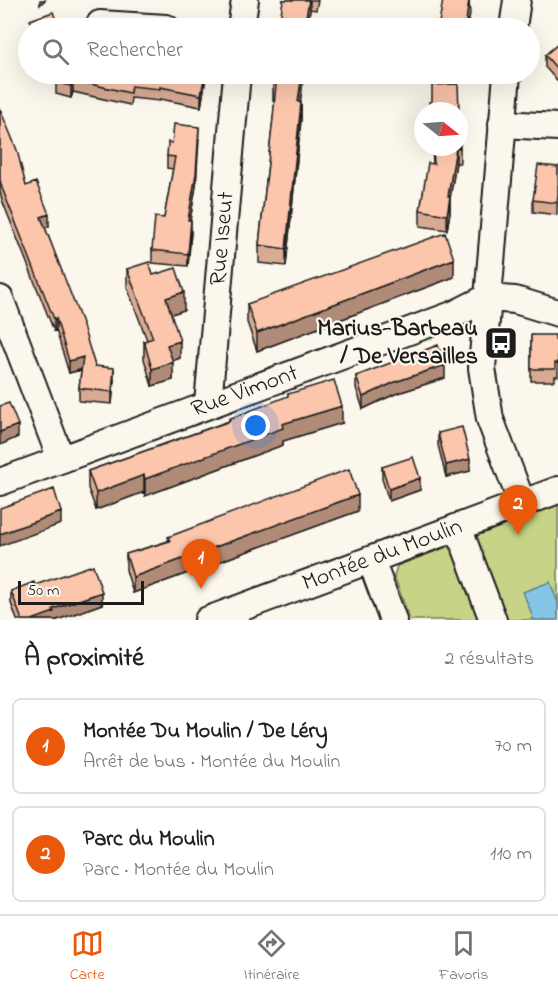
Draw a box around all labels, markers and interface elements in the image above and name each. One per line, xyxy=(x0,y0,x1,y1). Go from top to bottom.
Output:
search box xyxy=(18,18,540,84)
icon: search xyxy=(39,35,72,68)
text: Rechercher xyxy=(87,35,183,67)
north arrow xyxy=(414,102,468,156)
street label: Rue Iseut xyxy=(201,190,244,287)
place label: Marius-Barbeau / De Versailles xyxy=(317,312,478,375)
bus stop icon: Marius-Barbeau / De Versailles xyxy=(483,325,519,361)
street label: Rue Vimont xyxy=(186,356,303,427)
your location xyxy=(241,411,270,440)
pin: 2 xyxy=(498,486,538,535)
street label: Montée du Moulin xyxy=(297,509,467,601)
pin: 1 xyxy=(182,540,220,589)
scale bar xyxy=(18,578,144,606)
text: 50 m xyxy=(27,579,59,603)
text: À proximité xyxy=(24,640,144,678)
text: 2 résultats xyxy=(445,645,534,674)
text: Montée Du Moulin / De Léry xyxy=(83,716,328,748)
text: 1 xyxy=(42,732,49,761)
text: 70 m xyxy=(495,732,532,761)
text: Arrêt de bus · Montée du Moulin xyxy=(83,748,340,777)
text: Parc du Moulin xyxy=(83,824,215,856)
text: 2 xyxy=(41,840,50,869)
text: 110 m xyxy=(490,840,532,869)
text: Parc · Montée du Moulin xyxy=(83,856,274,885)
tab: Carte xyxy=(70,927,105,987)
tab: Itinéraire xyxy=(244,927,300,987)
tab: Favoris xyxy=(439,927,488,987)

